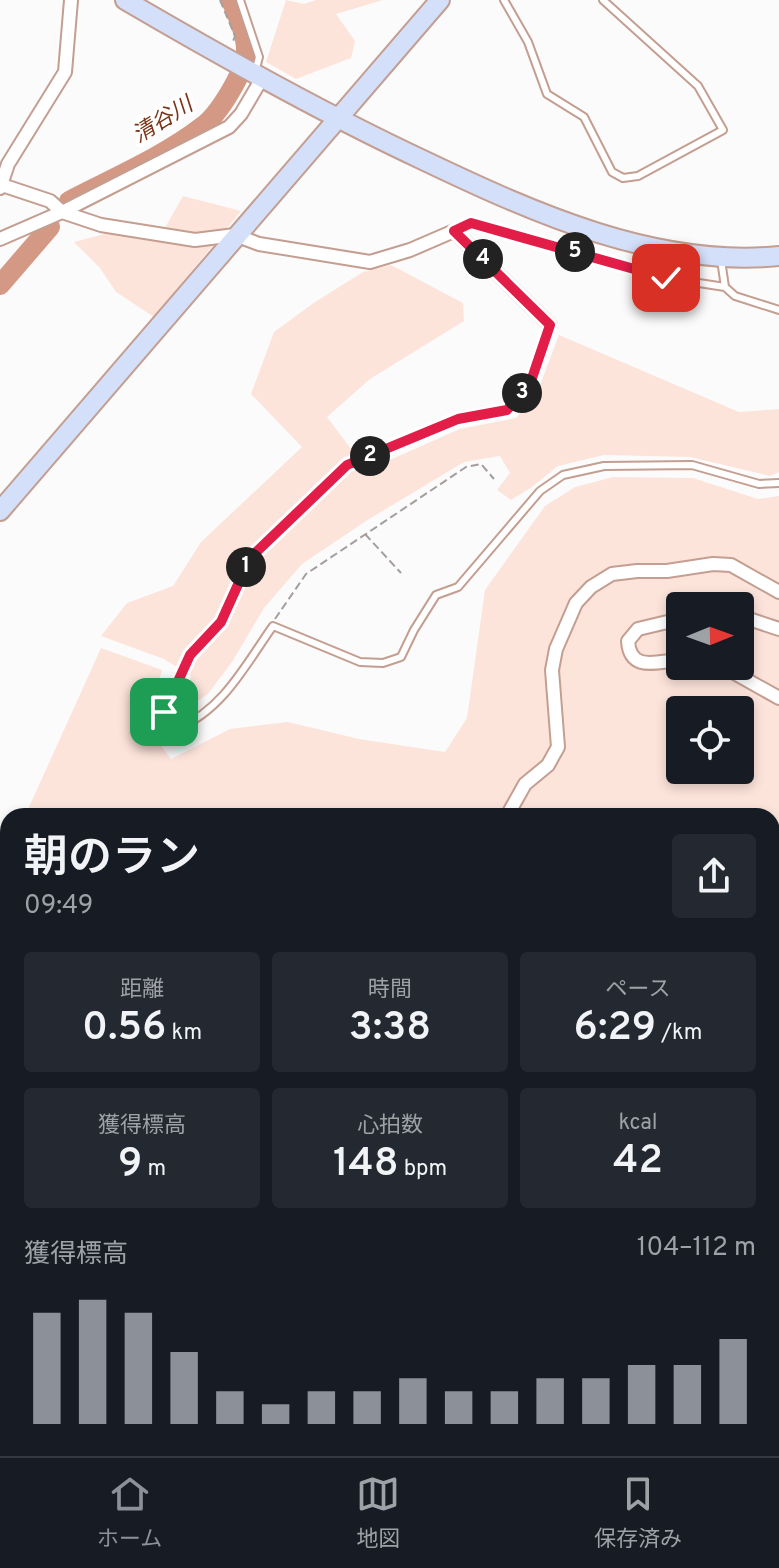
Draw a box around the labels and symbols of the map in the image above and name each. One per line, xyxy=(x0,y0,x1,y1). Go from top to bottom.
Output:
water label: 清谷川 xyxy=(128,91,200,150)
pin: 5 xyxy=(555,232,595,272)
pin: 4 xyxy=(463,239,503,279)
pin xyxy=(632,244,700,312)
pin: 3 xyxy=(502,373,542,413)
pin: 2 xyxy=(350,436,390,476)
pin: 1 xyxy=(226,547,266,587)
north arrow xyxy=(666,592,754,680)
pin xyxy=(130,678,198,746)

